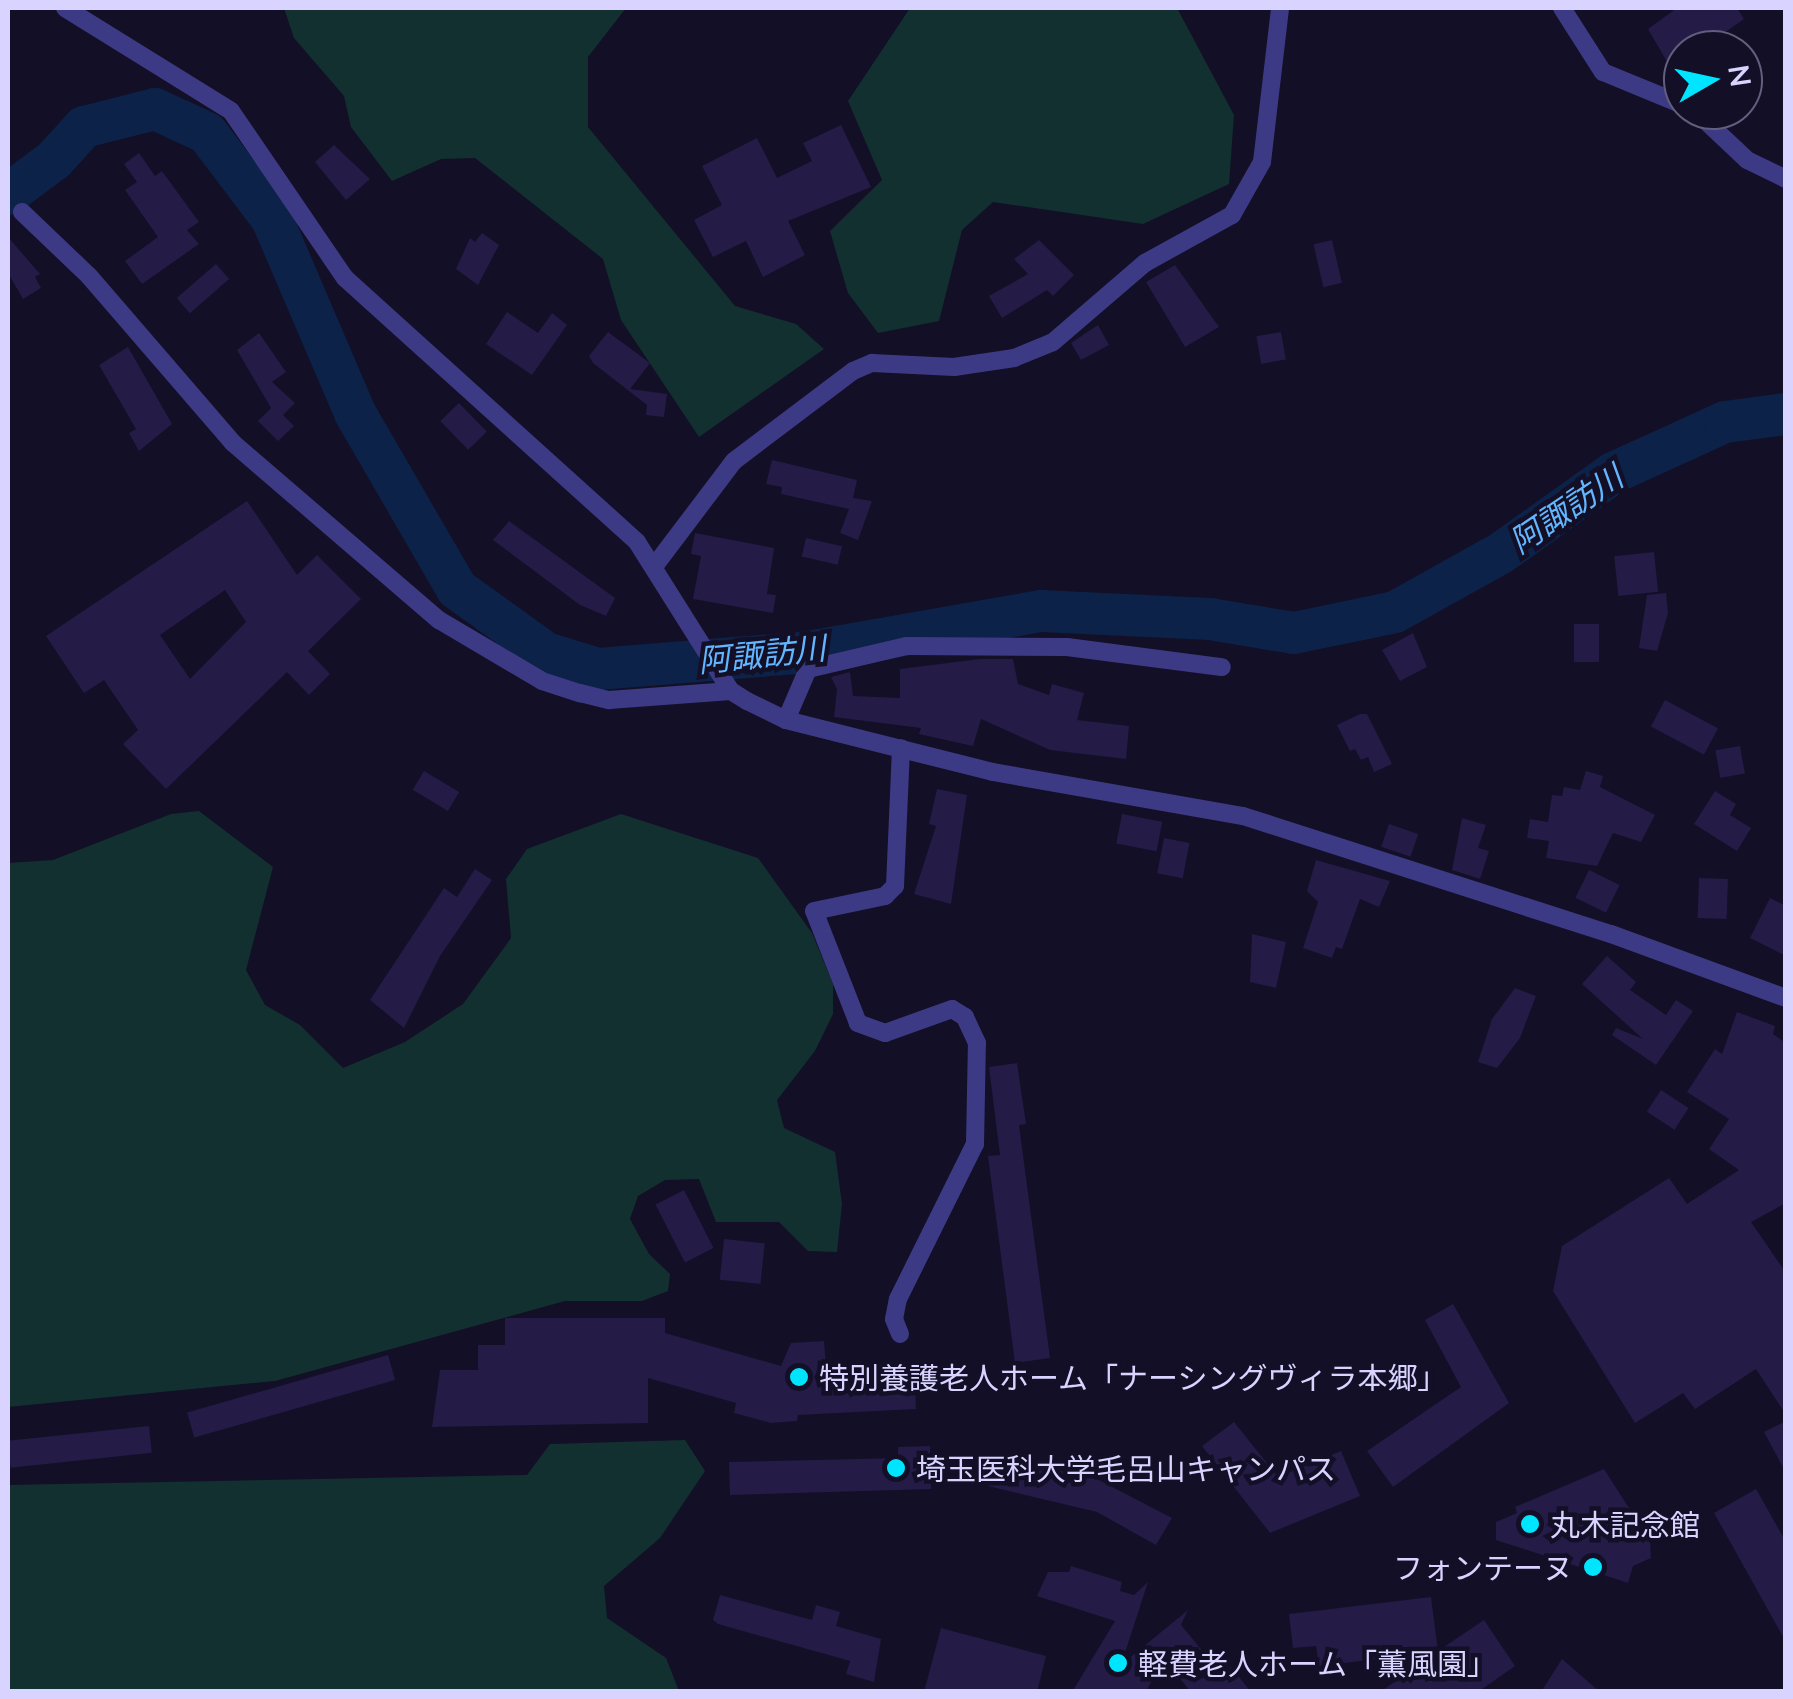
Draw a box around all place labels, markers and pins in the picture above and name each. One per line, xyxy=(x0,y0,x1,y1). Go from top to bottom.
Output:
place label: 特別養護老人ホーム「ナーシングヴィラ本郷」 xyxy=(819,1359,1449,1395)
marker: 特別養護老人ホーム「ナーシングヴィラ本郷」 xyxy=(788,1366,810,1388)
place label: 埼玉医科大学毛呂山キャンパス xyxy=(916,1450,1336,1486)
marker: 埼玉医科大学毛呂山キャンパス xyxy=(885,1457,907,1479)
place label: 丸木記念館 xyxy=(1550,1506,1700,1542)
marker: 丸木記念館 xyxy=(1519,1513,1541,1535)
place label: フォンテーヌ xyxy=(1393,1549,1573,1585)
marker: フォンテーヌ xyxy=(1582,1556,1604,1578)
place label: 軽費老人ホーム「薫風園」 xyxy=(1138,1645,1498,1681)
marker: 軽費老人ホーム「薫風園」 xyxy=(1107,1652,1129,1674)

